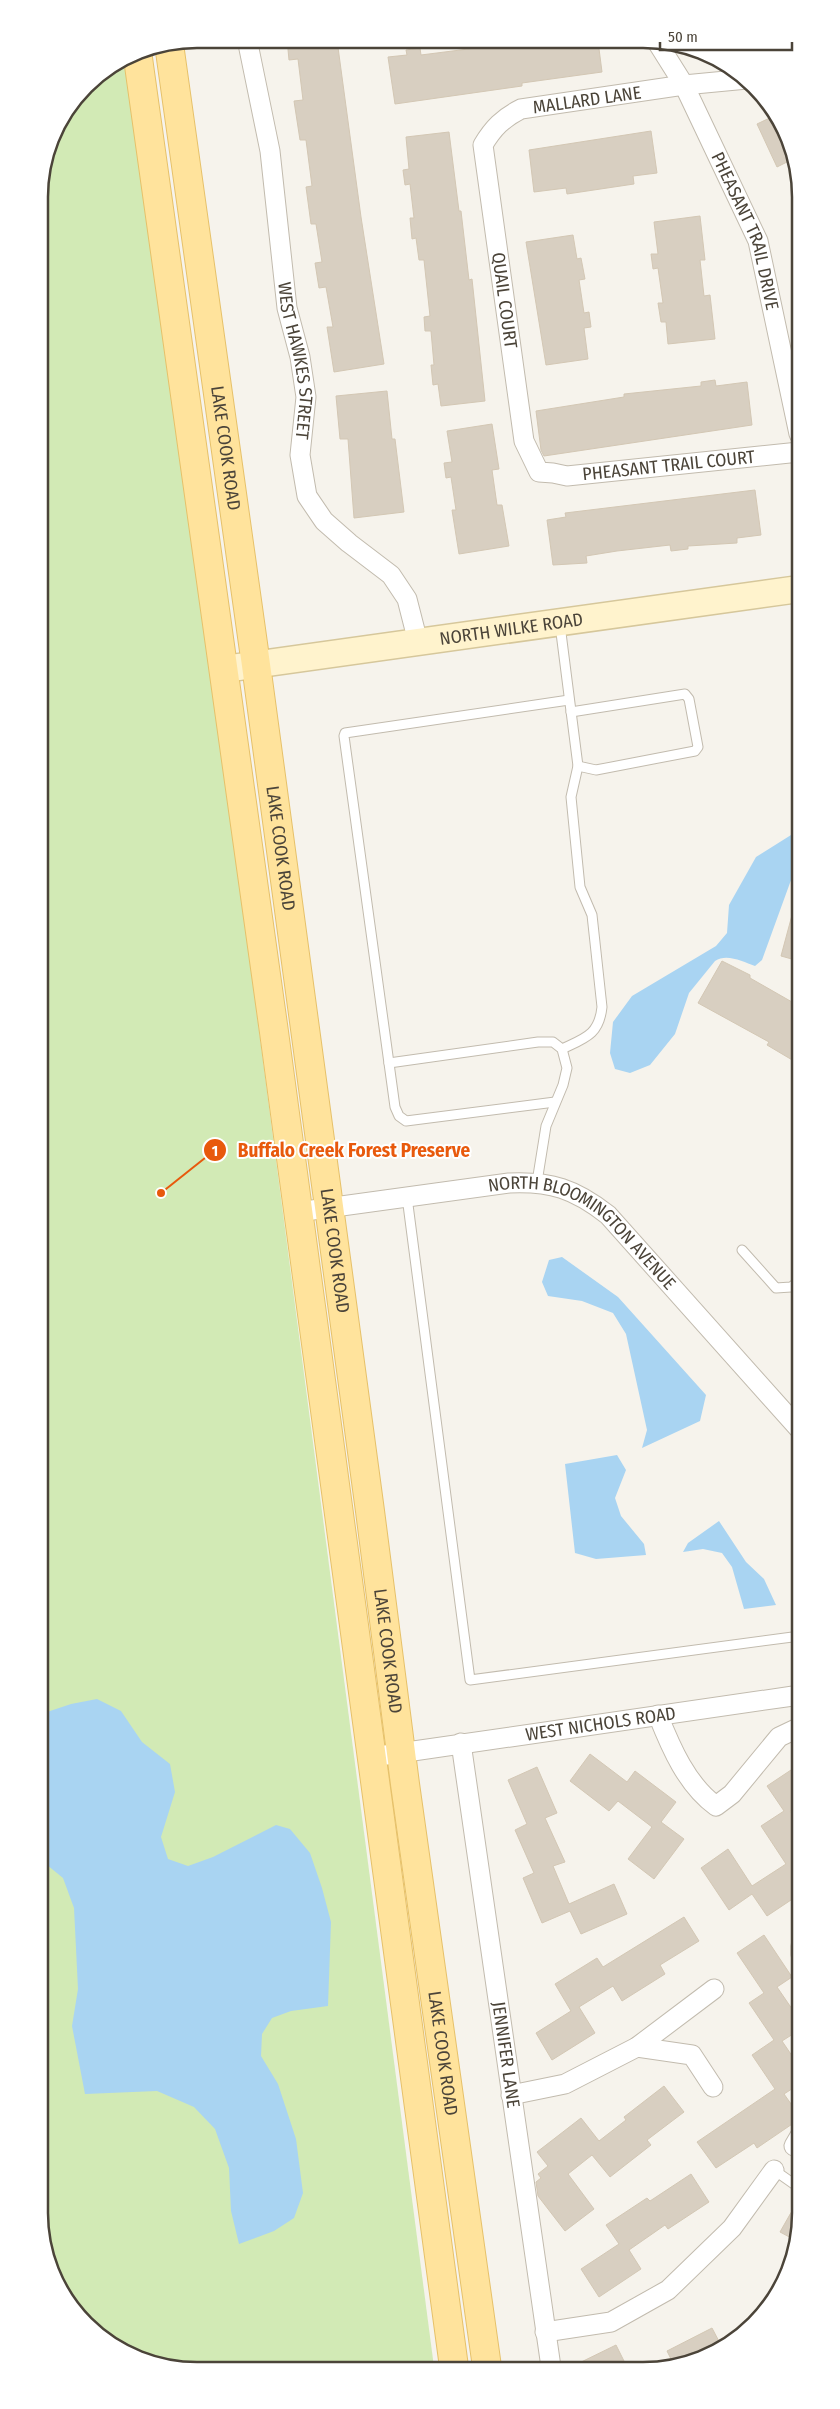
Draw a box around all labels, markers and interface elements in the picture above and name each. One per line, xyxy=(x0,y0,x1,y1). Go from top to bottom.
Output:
scale bar xyxy=(660,20,792,52)
text: 50 m xyxy=(668,28,698,46)
street label: MALLARD LANE xyxy=(531,82,643,118)
street label: PHEASANT TRAIL DRIVE xyxy=(706,149,783,312)
street label: QUAIL COURT xyxy=(487,251,522,350)
street label: WEST HAWKES STREET xyxy=(273,281,317,441)
street label: LAKE COOK ROAD xyxy=(206,384,245,512)
street label: PHEASANT TRAIL COURT xyxy=(581,446,757,485)
street label: NORTH WILKE ROAD xyxy=(438,608,584,650)
street label: LAKE COOK ROAD xyxy=(261,785,300,912)
callout: Buffalo Creek Forest Preserve xyxy=(203,1133,480,1167)
text: Buffalo Creek Forest Preserve xyxy=(238,1139,470,1162)
text: 1 xyxy=(212,1142,218,1160)
street label: NORTH BLOOMINGTON AVENUE xyxy=(487,1172,680,1294)
street label: LAKE COOK ROAD xyxy=(316,1187,354,1314)
street label: LAKE COOK ROAD xyxy=(369,1587,407,1715)
street label: WEST NICHOLS ROAD xyxy=(524,1702,677,1746)
street label: LAKE COOK ROAD xyxy=(423,1990,463,2117)
street label: JENNIFER LANE xyxy=(487,2000,525,2109)

